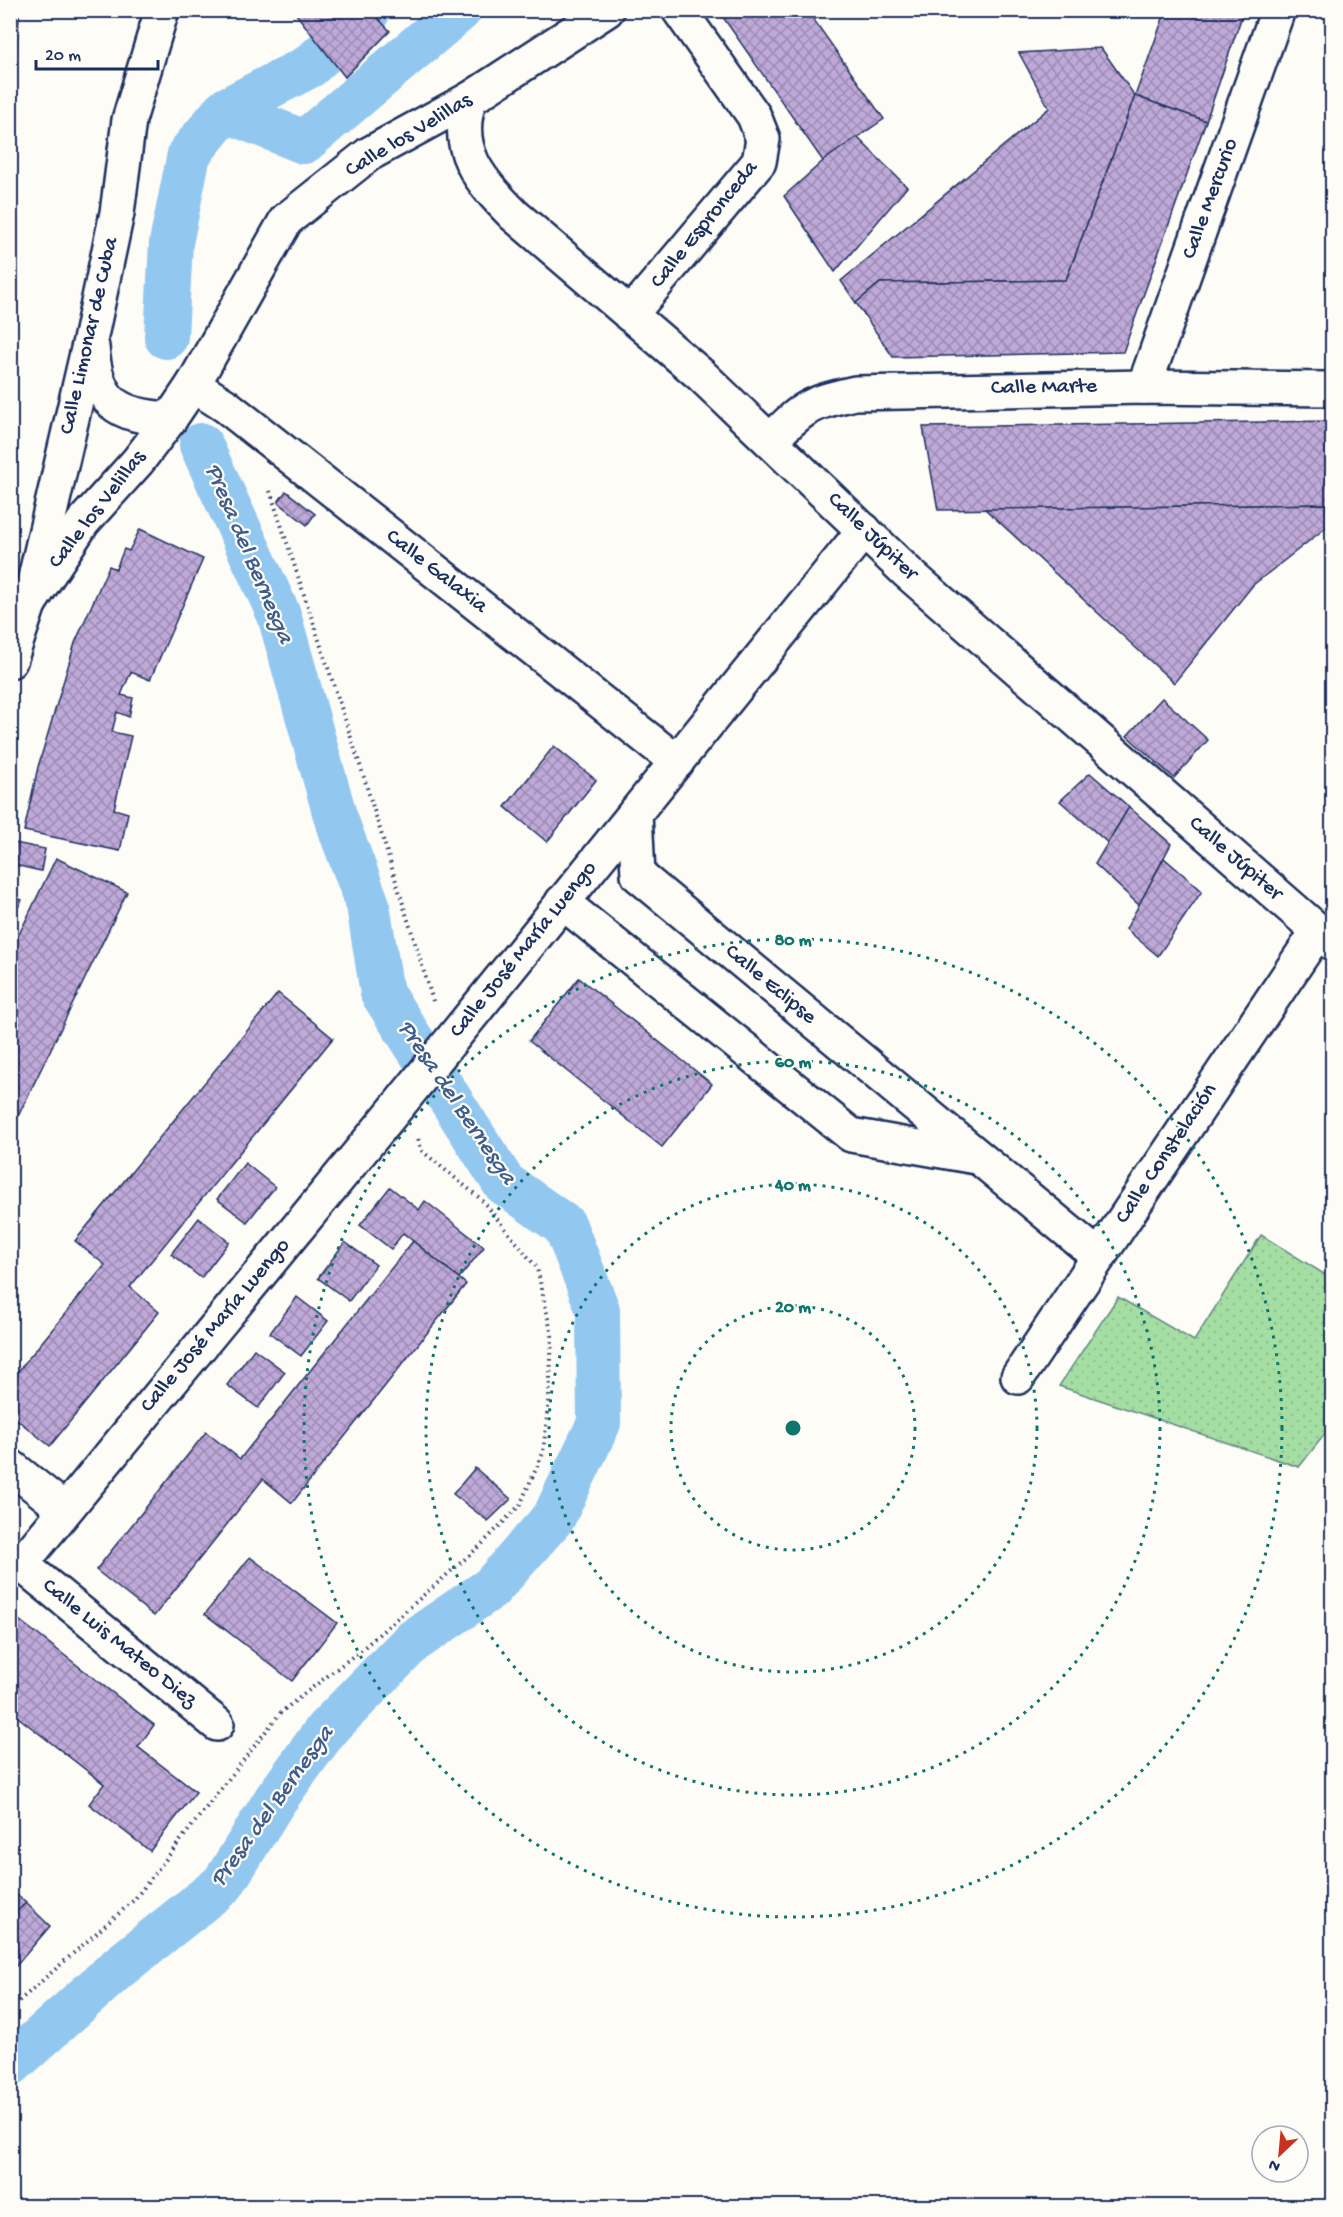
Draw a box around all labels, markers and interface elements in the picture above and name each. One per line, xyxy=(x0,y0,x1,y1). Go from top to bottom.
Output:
scale bar xyxy=(36,33,158,71)
text: 20 m xyxy=(45,46,81,67)
street label: Calle los Velillas xyxy=(341,88,478,184)
street label: Calle Mercurio xyxy=(1177,135,1245,263)
street label: Calle Espronceda xyxy=(646,155,765,294)
street label: Calle Limonar de Cuba xyxy=(55,234,126,437)
street label: Calle Marte xyxy=(991,374,1098,402)
street label: Calle los Velillas xyxy=(44,445,153,574)
water label: Presa del Bernesga xyxy=(197,460,300,650)
street label: Calle Júpiter xyxy=(821,487,924,588)
street label: Calle Galaxia xyxy=(380,524,493,620)
street label: Calle Júpiter xyxy=(1183,811,1289,908)
street label: Calle José María Luengo xyxy=(445,856,603,1044)
text: 80 m xyxy=(774,931,812,952)
street label: Calle Eclipse xyxy=(719,939,822,1031)
water label: Presa del Bernesga xyxy=(390,1015,523,1192)
text: 60 m xyxy=(775,1053,811,1074)
street label: Calle Constelación xyxy=(1110,1078,1224,1229)
text: 40 m xyxy=(774,1176,811,1197)
street label: Calle José María Luengo xyxy=(135,1233,297,1419)
text: 20 m xyxy=(775,1298,811,1319)
centre of rings xyxy=(783,1418,803,1438)
street label: Calle Luis Mateo Diez xyxy=(36,1574,203,1715)
water label: Presa del Bernesga xyxy=(205,1719,342,1893)
north arrow xyxy=(1250,2124,1310,2184)
text: N xyxy=(1266,2153,1284,2175)

